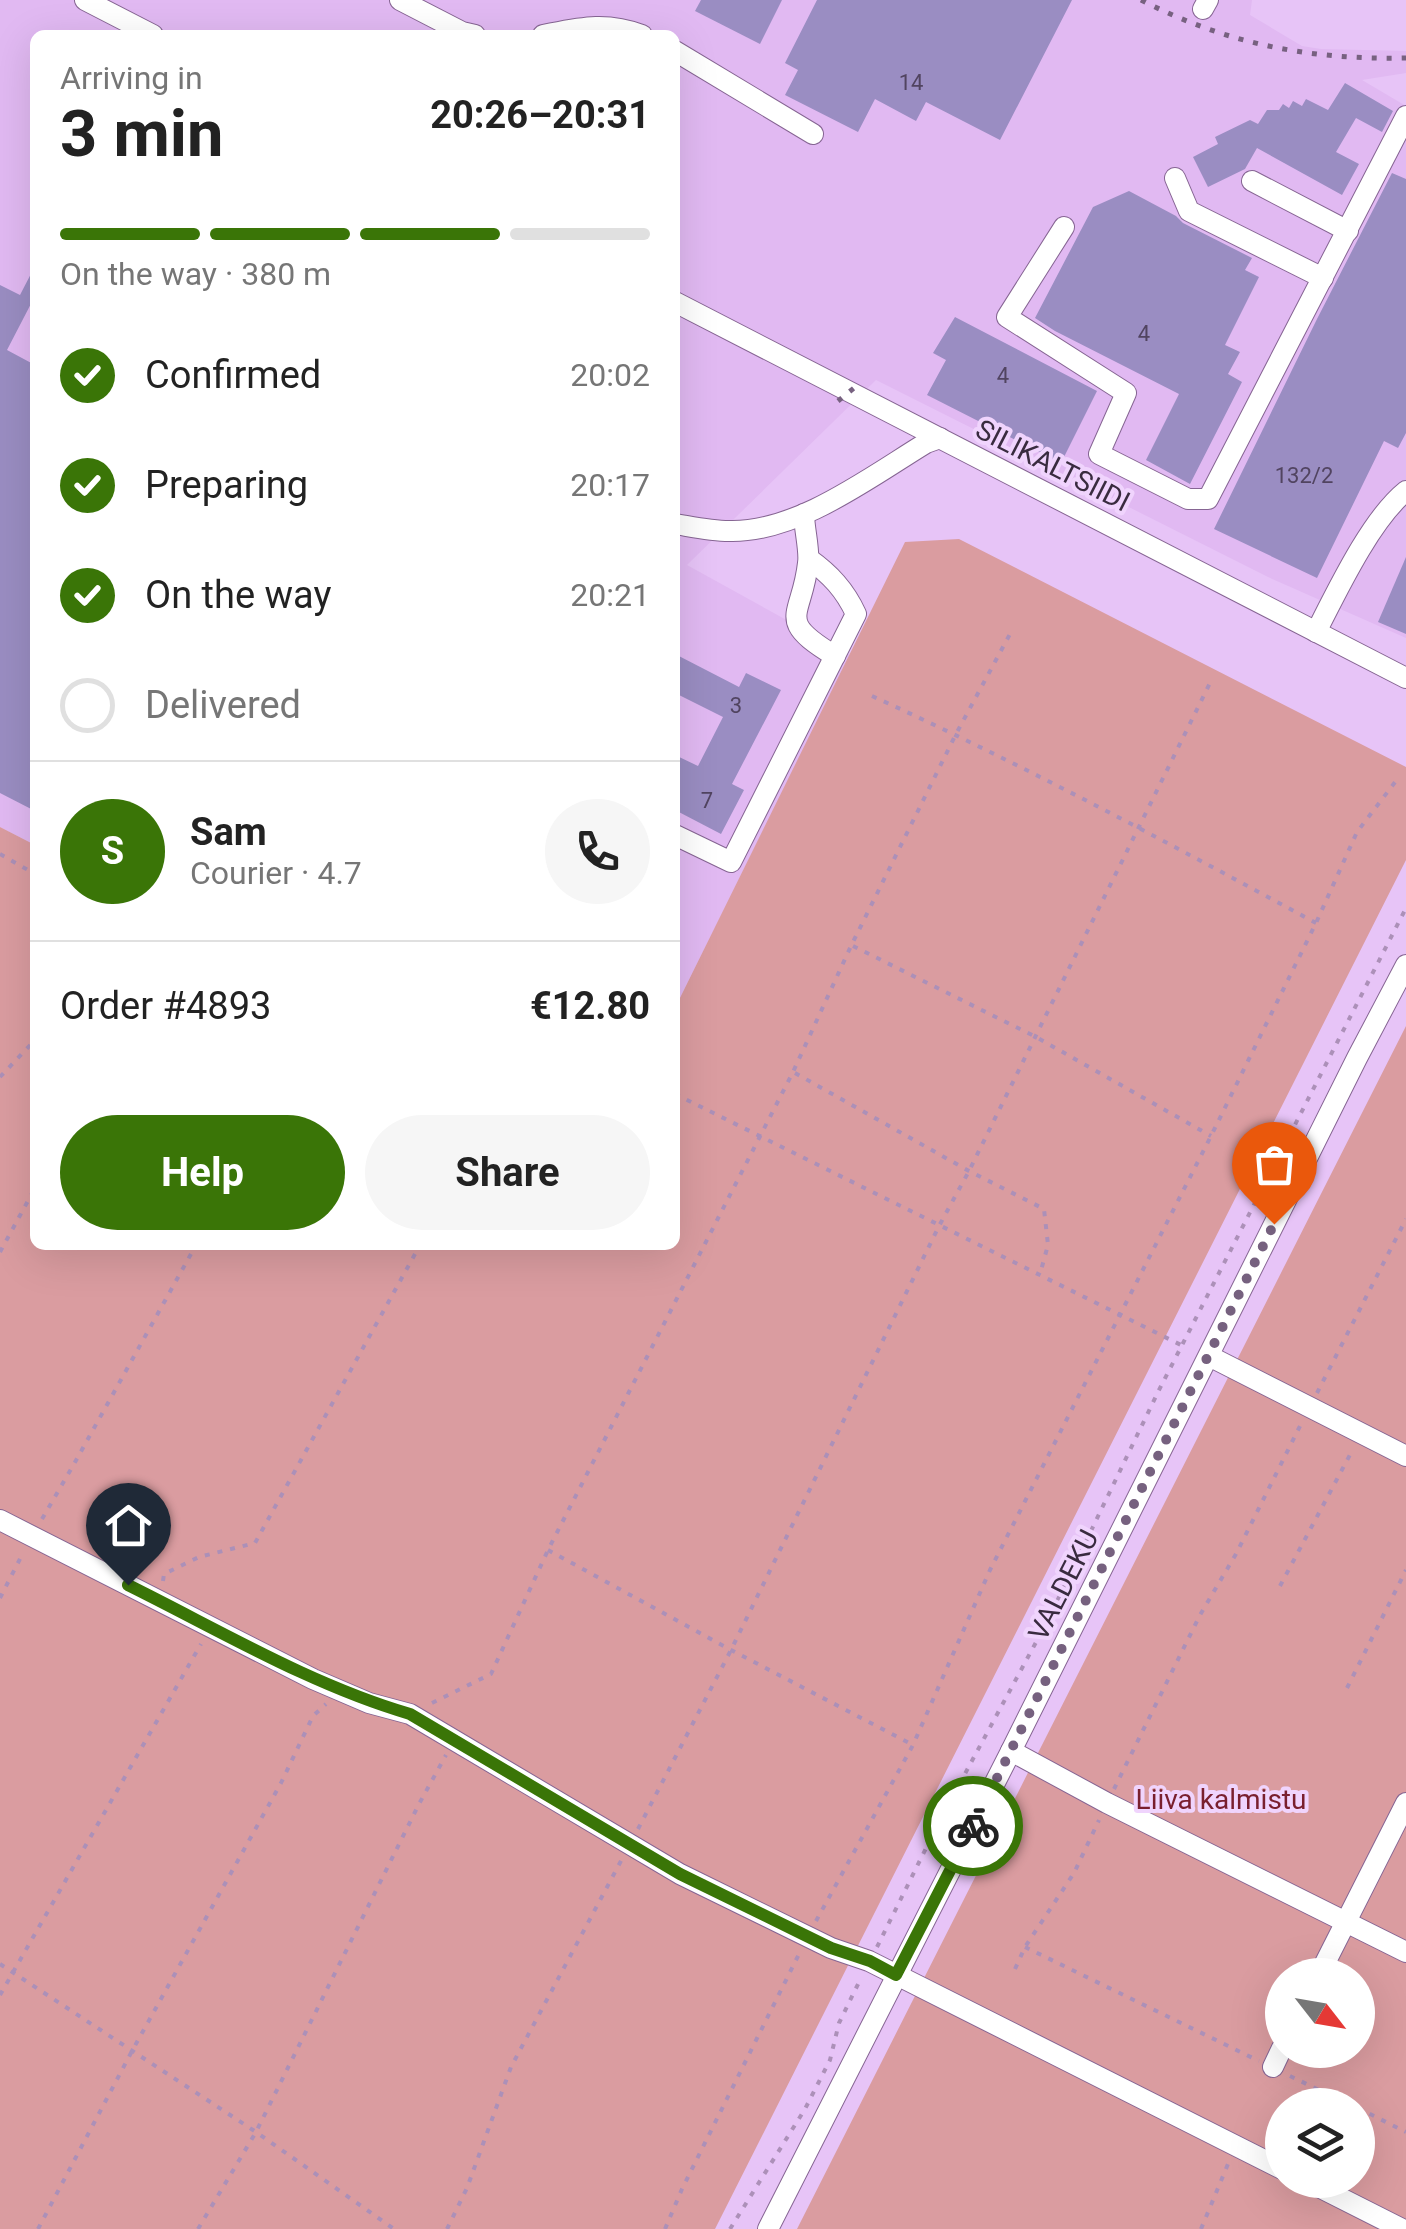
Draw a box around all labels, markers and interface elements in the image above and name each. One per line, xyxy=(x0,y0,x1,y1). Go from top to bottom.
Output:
text: Arriving in xyxy=(60,59,203,97)
house number: 14 xyxy=(899,70,923,95)
text: 20:26–20:31 xyxy=(430,93,650,137)
text: 3 min xyxy=(60,96,223,172)
text: On the way · 380 m xyxy=(60,255,331,293)
house number: 4 xyxy=(1138,321,1150,346)
icon: check xyxy=(60,348,115,403)
text: Confirmed xyxy=(145,353,321,397)
text: 20:02 xyxy=(570,356,650,394)
house number: 4 xyxy=(997,363,1009,388)
street label: SILIKALTSIIDI xyxy=(970,413,1135,518)
icon: check xyxy=(60,458,115,513)
text: Preparing xyxy=(145,463,308,507)
house number: 132/2 xyxy=(1275,463,1333,488)
text: 20:17 xyxy=(570,466,650,504)
icon: check xyxy=(60,568,115,623)
text: On the way xyxy=(145,573,331,617)
text: 20:21 xyxy=(570,576,650,614)
text: Delivered xyxy=(145,683,301,727)
house number: 3 xyxy=(730,693,742,718)
house number: 7 xyxy=(701,788,713,813)
button: phone xyxy=(545,799,650,904)
text: Sam xyxy=(190,810,267,854)
text: S xyxy=(101,829,124,873)
text: Courier · 4.7 xyxy=(190,854,362,892)
text: Order #4893 xyxy=(60,984,271,1028)
text: €12.80 xyxy=(530,984,650,1028)
button: Help xyxy=(60,1115,345,1230)
button: Share xyxy=(365,1115,650,1230)
pin xyxy=(1232,1122,1317,1225)
icon: bag xyxy=(1247,1137,1302,1192)
pin xyxy=(86,1483,171,1586)
icon: home xyxy=(101,1498,156,1553)
street label: VALDEKU xyxy=(1021,1524,1105,1646)
courier xyxy=(923,1776,1023,1876)
park label: Liiva kalmistu xyxy=(1136,1783,1306,1816)
icon: bike xyxy=(946,1799,1001,1854)
north arrow xyxy=(1265,1958,1375,2068)
map controls xyxy=(1265,1958,1375,2198)
button: layers xyxy=(1265,2088,1375,2198)

